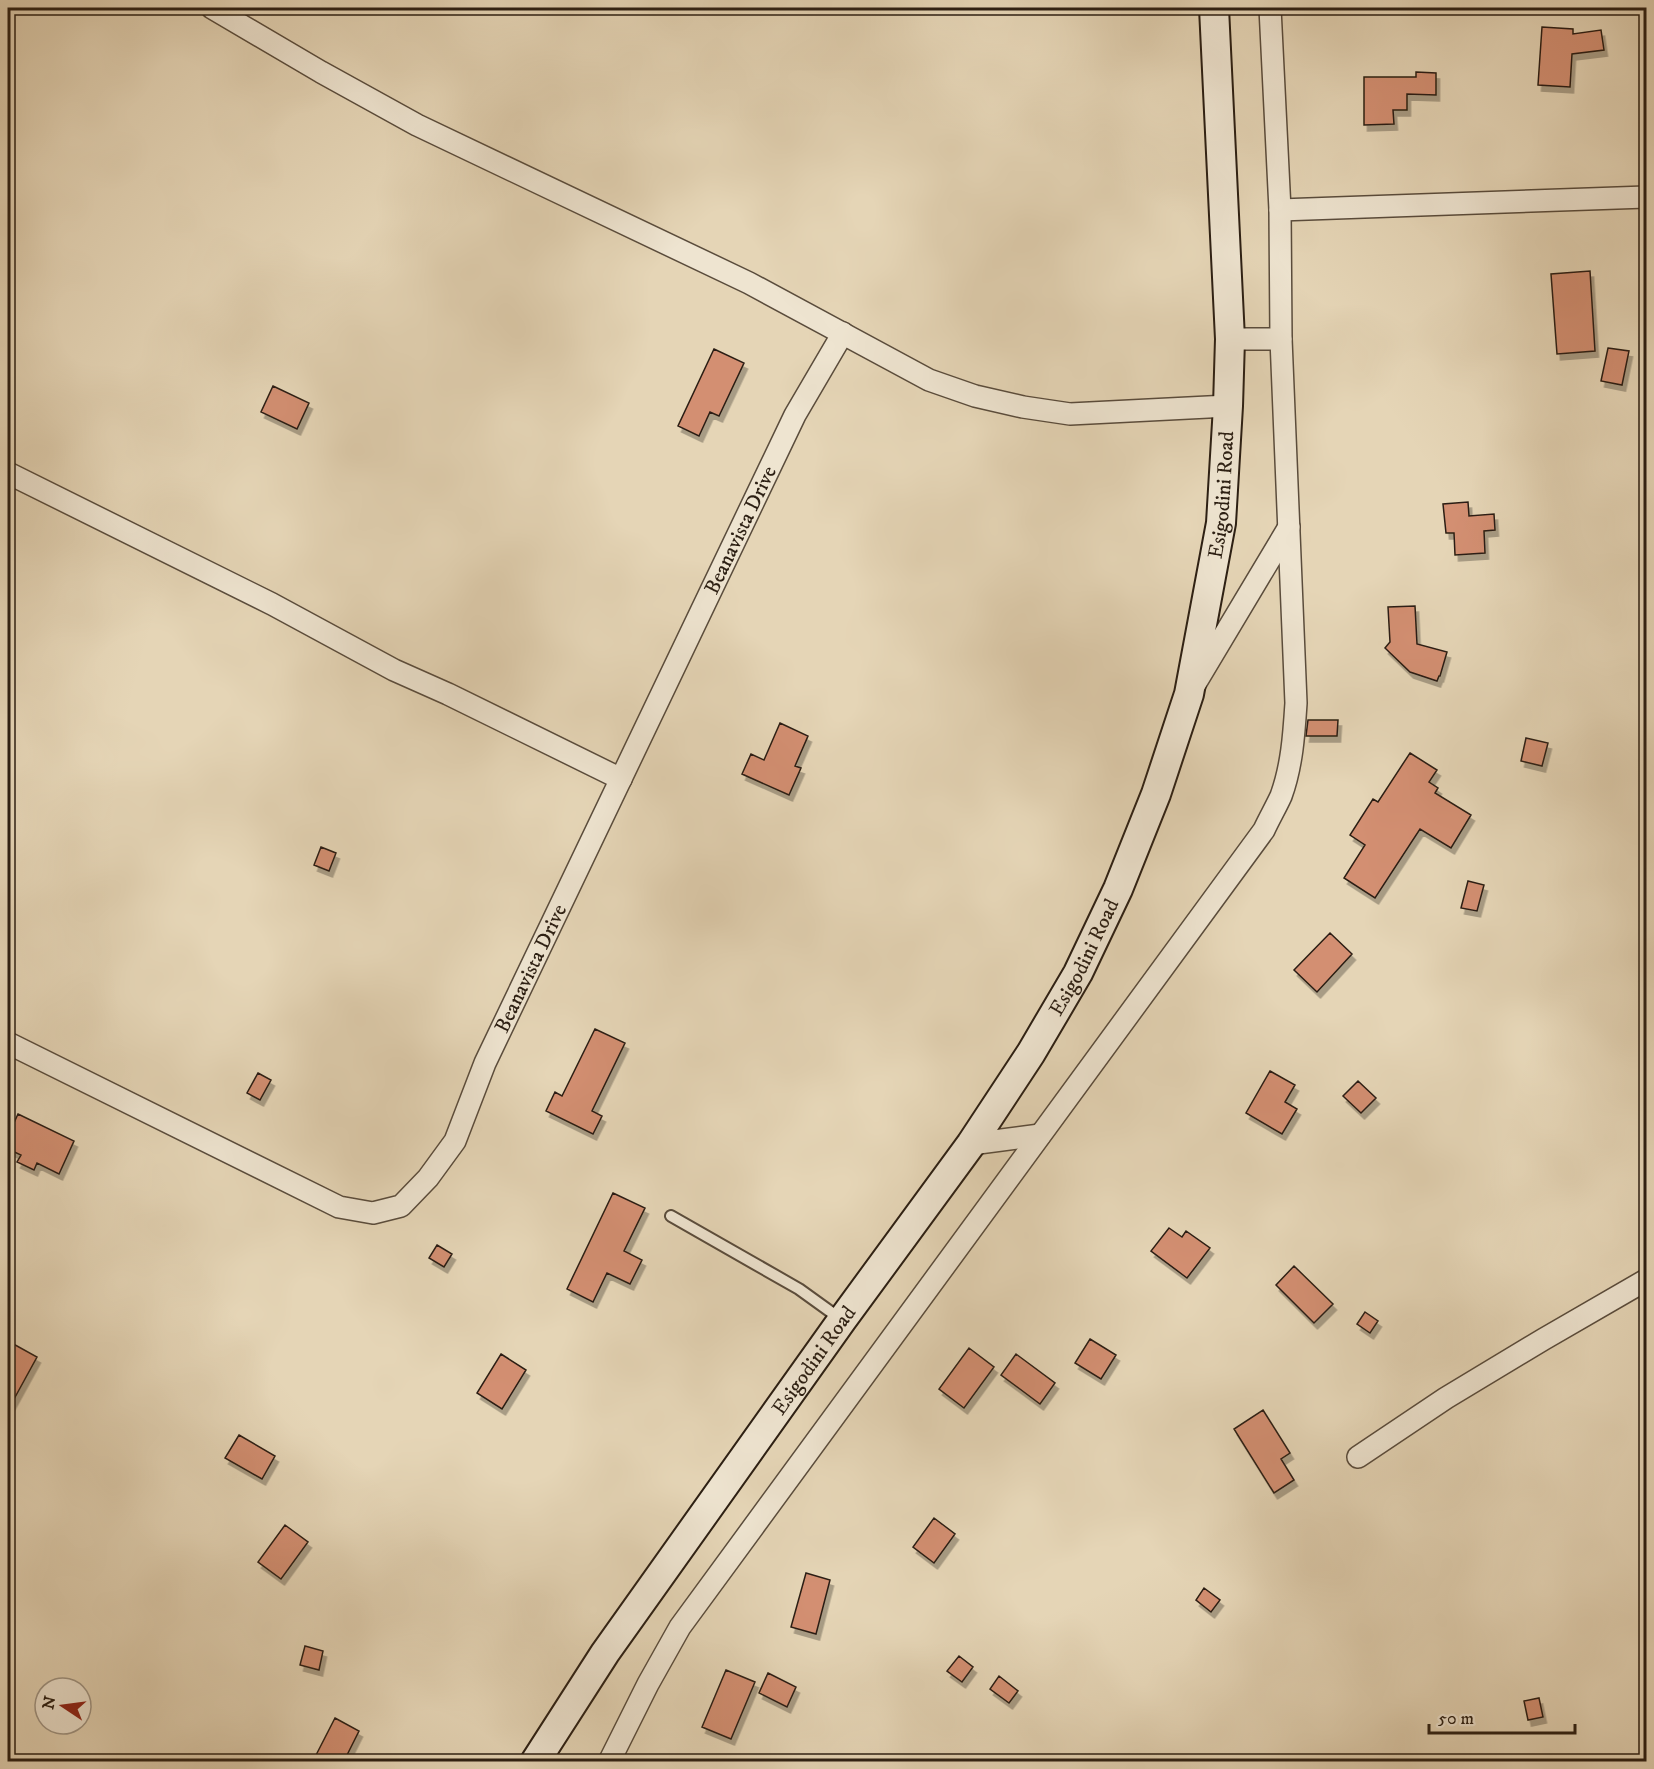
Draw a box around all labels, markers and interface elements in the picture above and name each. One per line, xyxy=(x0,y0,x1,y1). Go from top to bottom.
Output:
street label: Esigodini Road xyxy=(1203,430,1241,561)
street label: Beanavista Drive xyxy=(699,462,783,599)
street label: Esigodini Road xyxy=(1044,894,1126,1021)
street label: Beanavista Drive xyxy=(489,900,573,1037)
street label: Esigodini Road xyxy=(767,1301,862,1420)
north arrow xyxy=(33,1676,93,1736)
text: N xyxy=(38,1694,61,1712)
scale bar xyxy=(1429,1697,1574,1735)
text: 50 m xyxy=(1438,1708,1474,1730)

